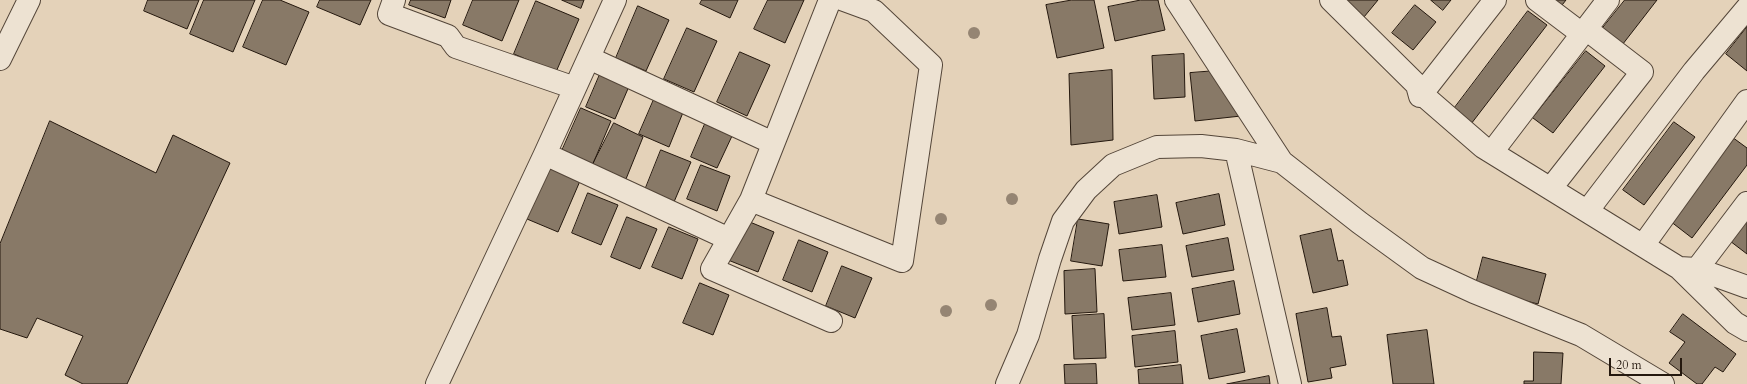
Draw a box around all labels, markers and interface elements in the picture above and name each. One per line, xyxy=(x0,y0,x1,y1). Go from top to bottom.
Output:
scale bar xyxy=(1611,350,1684,376)
text: 20 m xyxy=(1616,357,1642,373)

